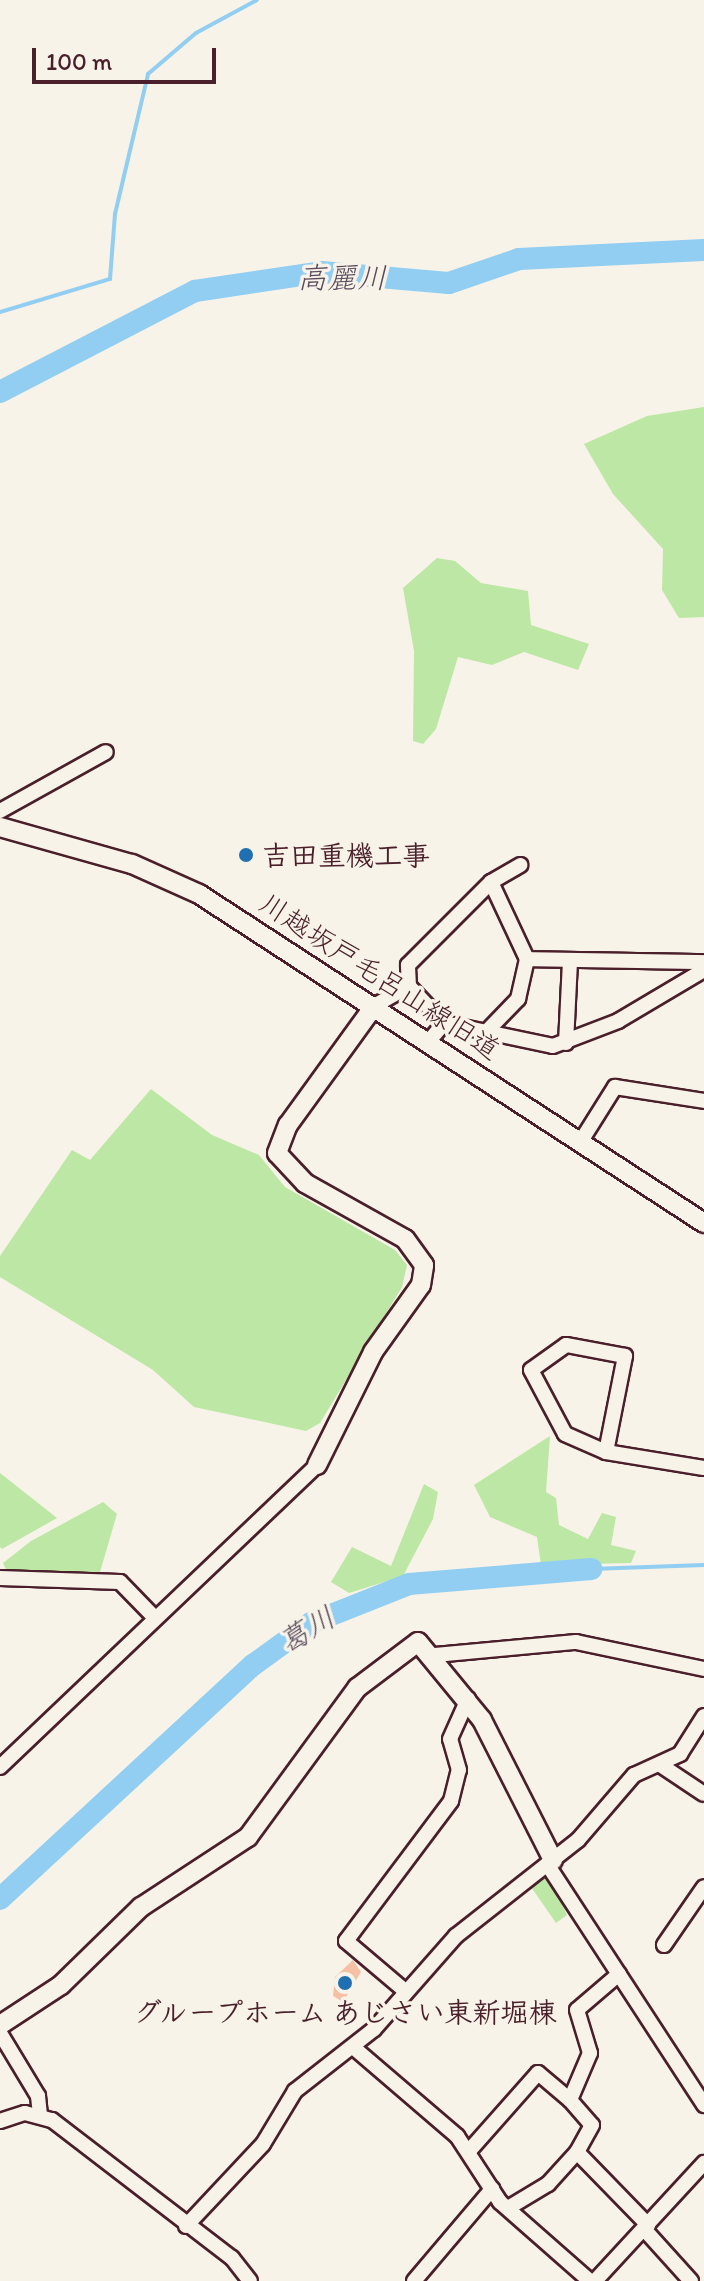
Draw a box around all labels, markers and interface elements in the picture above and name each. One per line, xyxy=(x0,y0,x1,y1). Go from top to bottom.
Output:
scale bar xyxy=(36,32,220,82)
text: 100 m xyxy=(46,47,112,76)
water label: 高麗川 xyxy=(297,260,387,296)
place label: 吉田重機工事 xyxy=(262,838,430,872)
marker: 吉田重機工事 xyxy=(237,846,255,864)
street label: 川越坂戸毛呂山線旧道 xyxy=(253,886,507,1066)
water label: 葛川 xyxy=(272,1599,342,1661)
marker: グループホーム あじさい東新堀棟 xyxy=(336,1974,354,1992)
place label: グループホーム あじさい東新堀棟 xyxy=(131,1995,559,2029)

